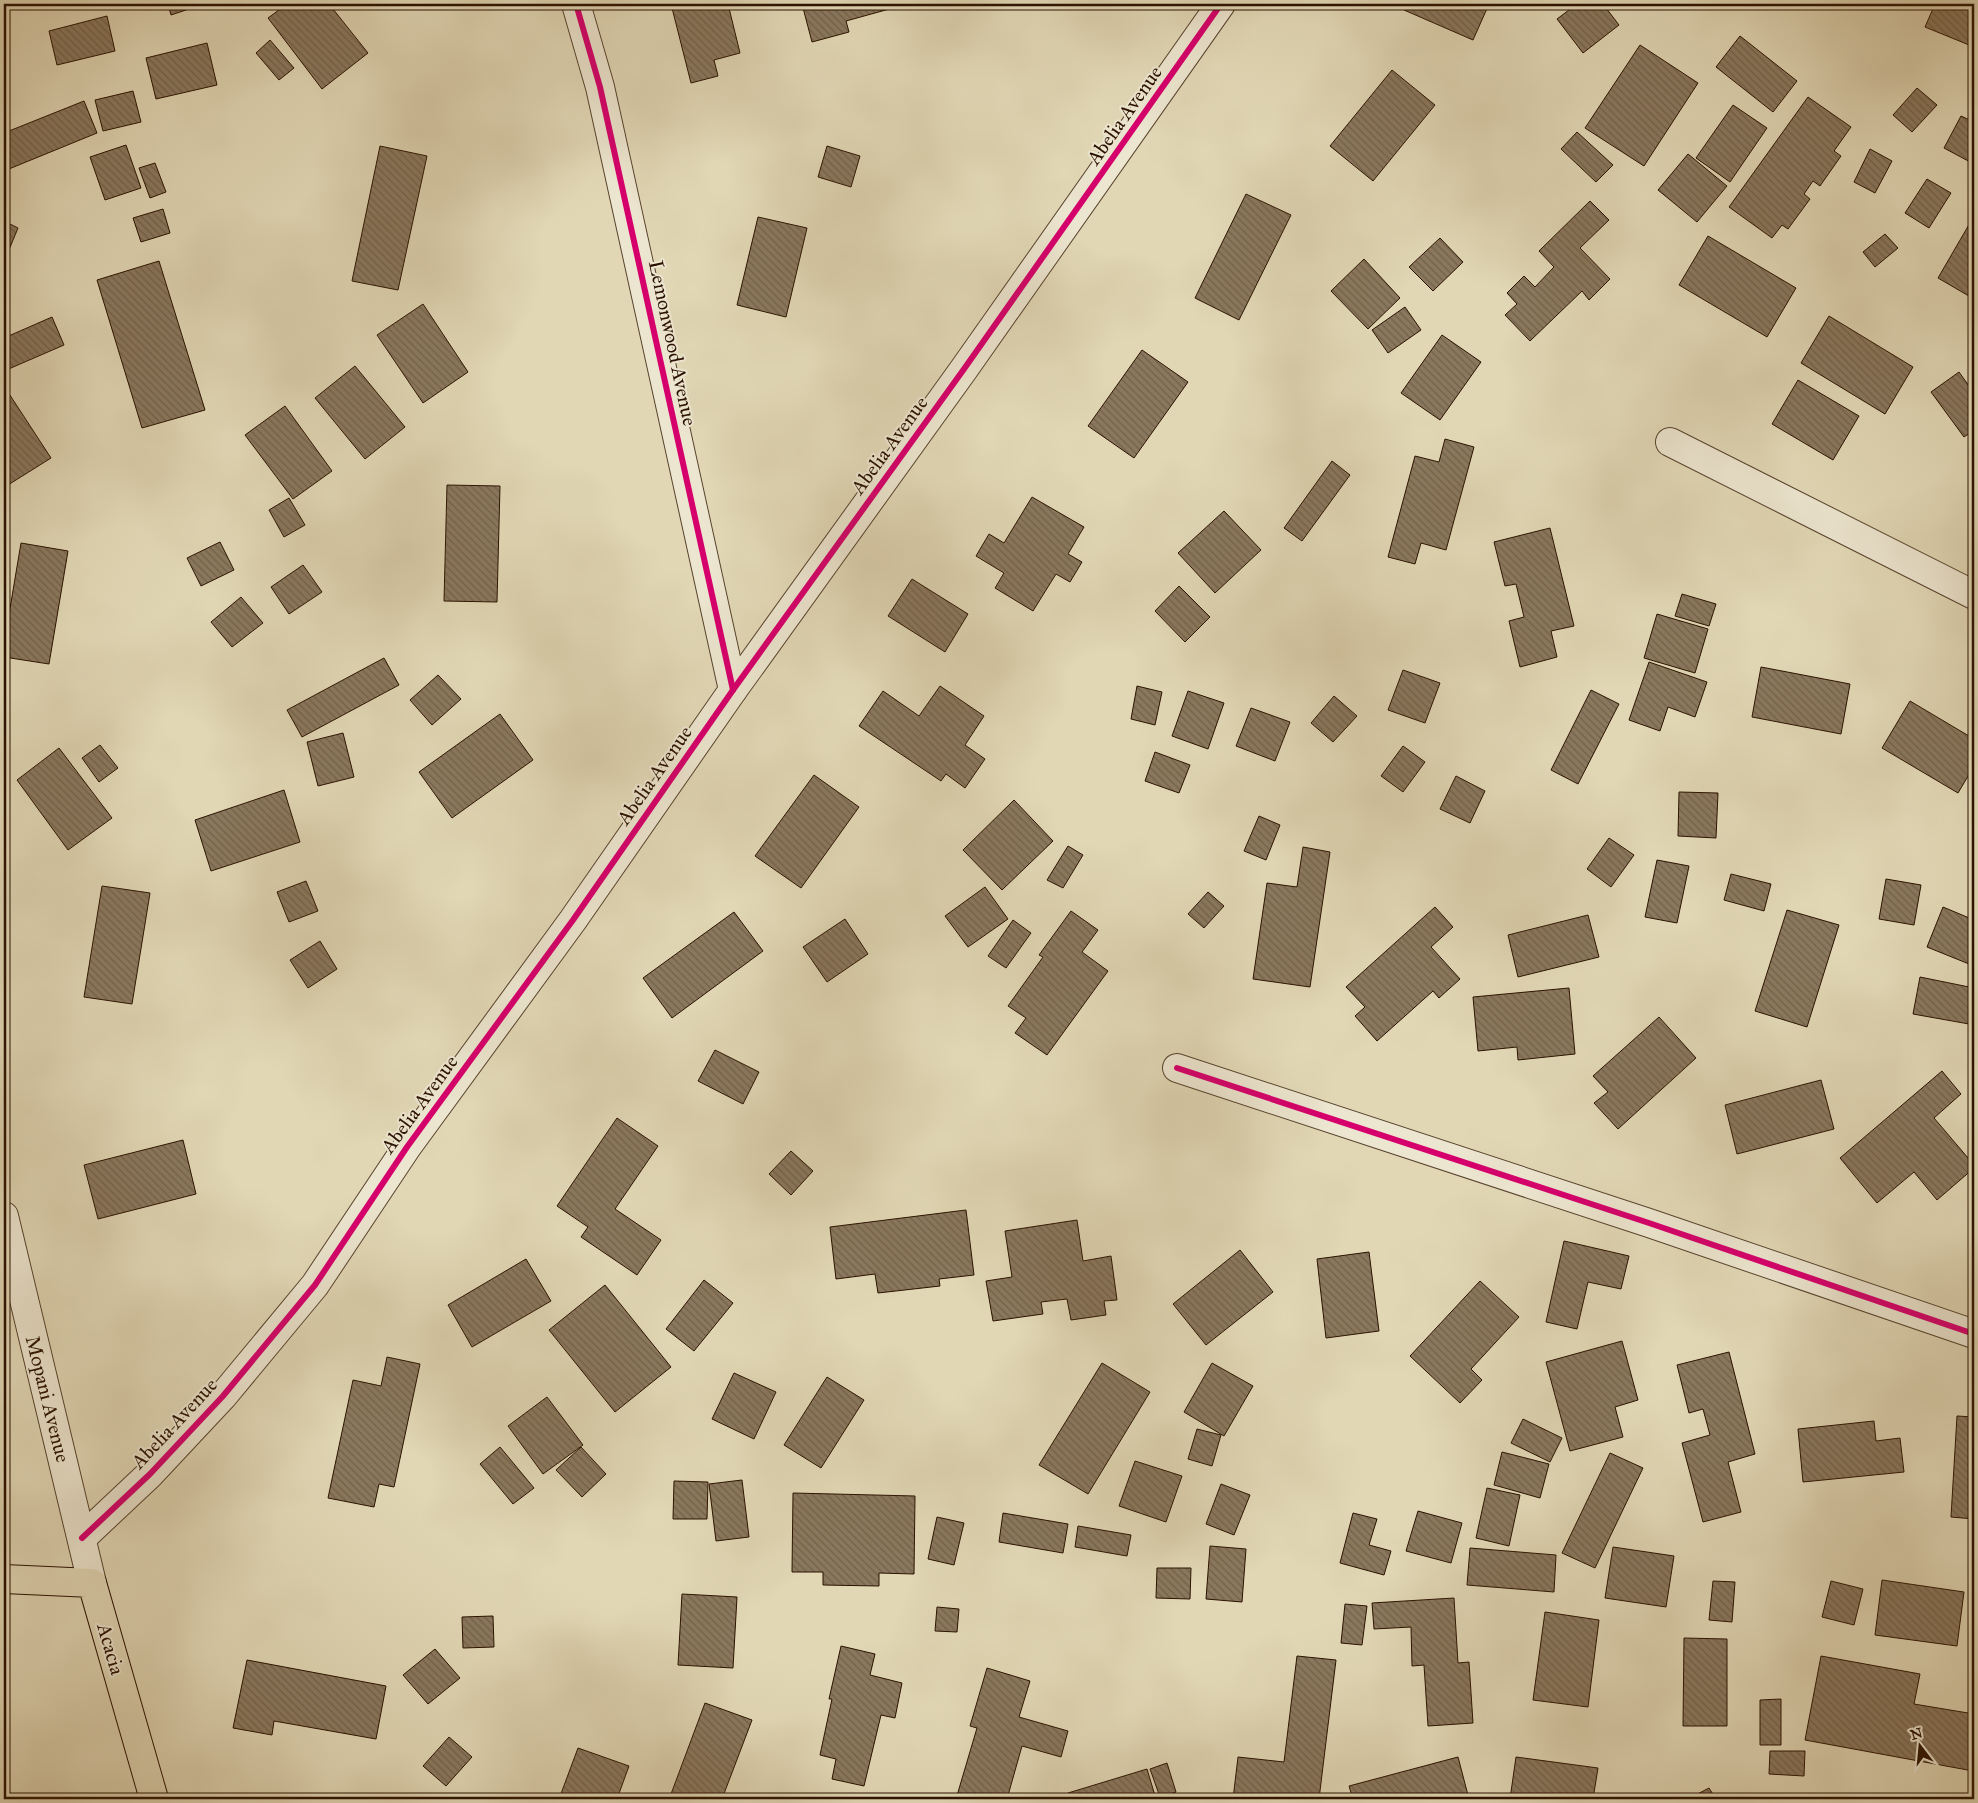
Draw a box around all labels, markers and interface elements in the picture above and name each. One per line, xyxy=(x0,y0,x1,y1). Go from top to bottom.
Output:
street label: Abelia Avenue xyxy=(1081,61,1167,170)
street label: Lemonwood Avenue xyxy=(644,258,702,428)
street label: Abelia Avenue xyxy=(845,391,933,499)
street label: Abelia Avenue xyxy=(611,721,697,830)
street label: Abelia Avenue xyxy=(375,1050,463,1158)
street label: Mopani Avenue xyxy=(21,1333,75,1465)
street label: Abelia Avenue xyxy=(125,1373,222,1474)
street label: Acacia xyxy=(92,1619,130,1678)
north arrow xyxy=(1896,1720,1946,1770)
text: N xyxy=(1909,1724,1925,1744)

